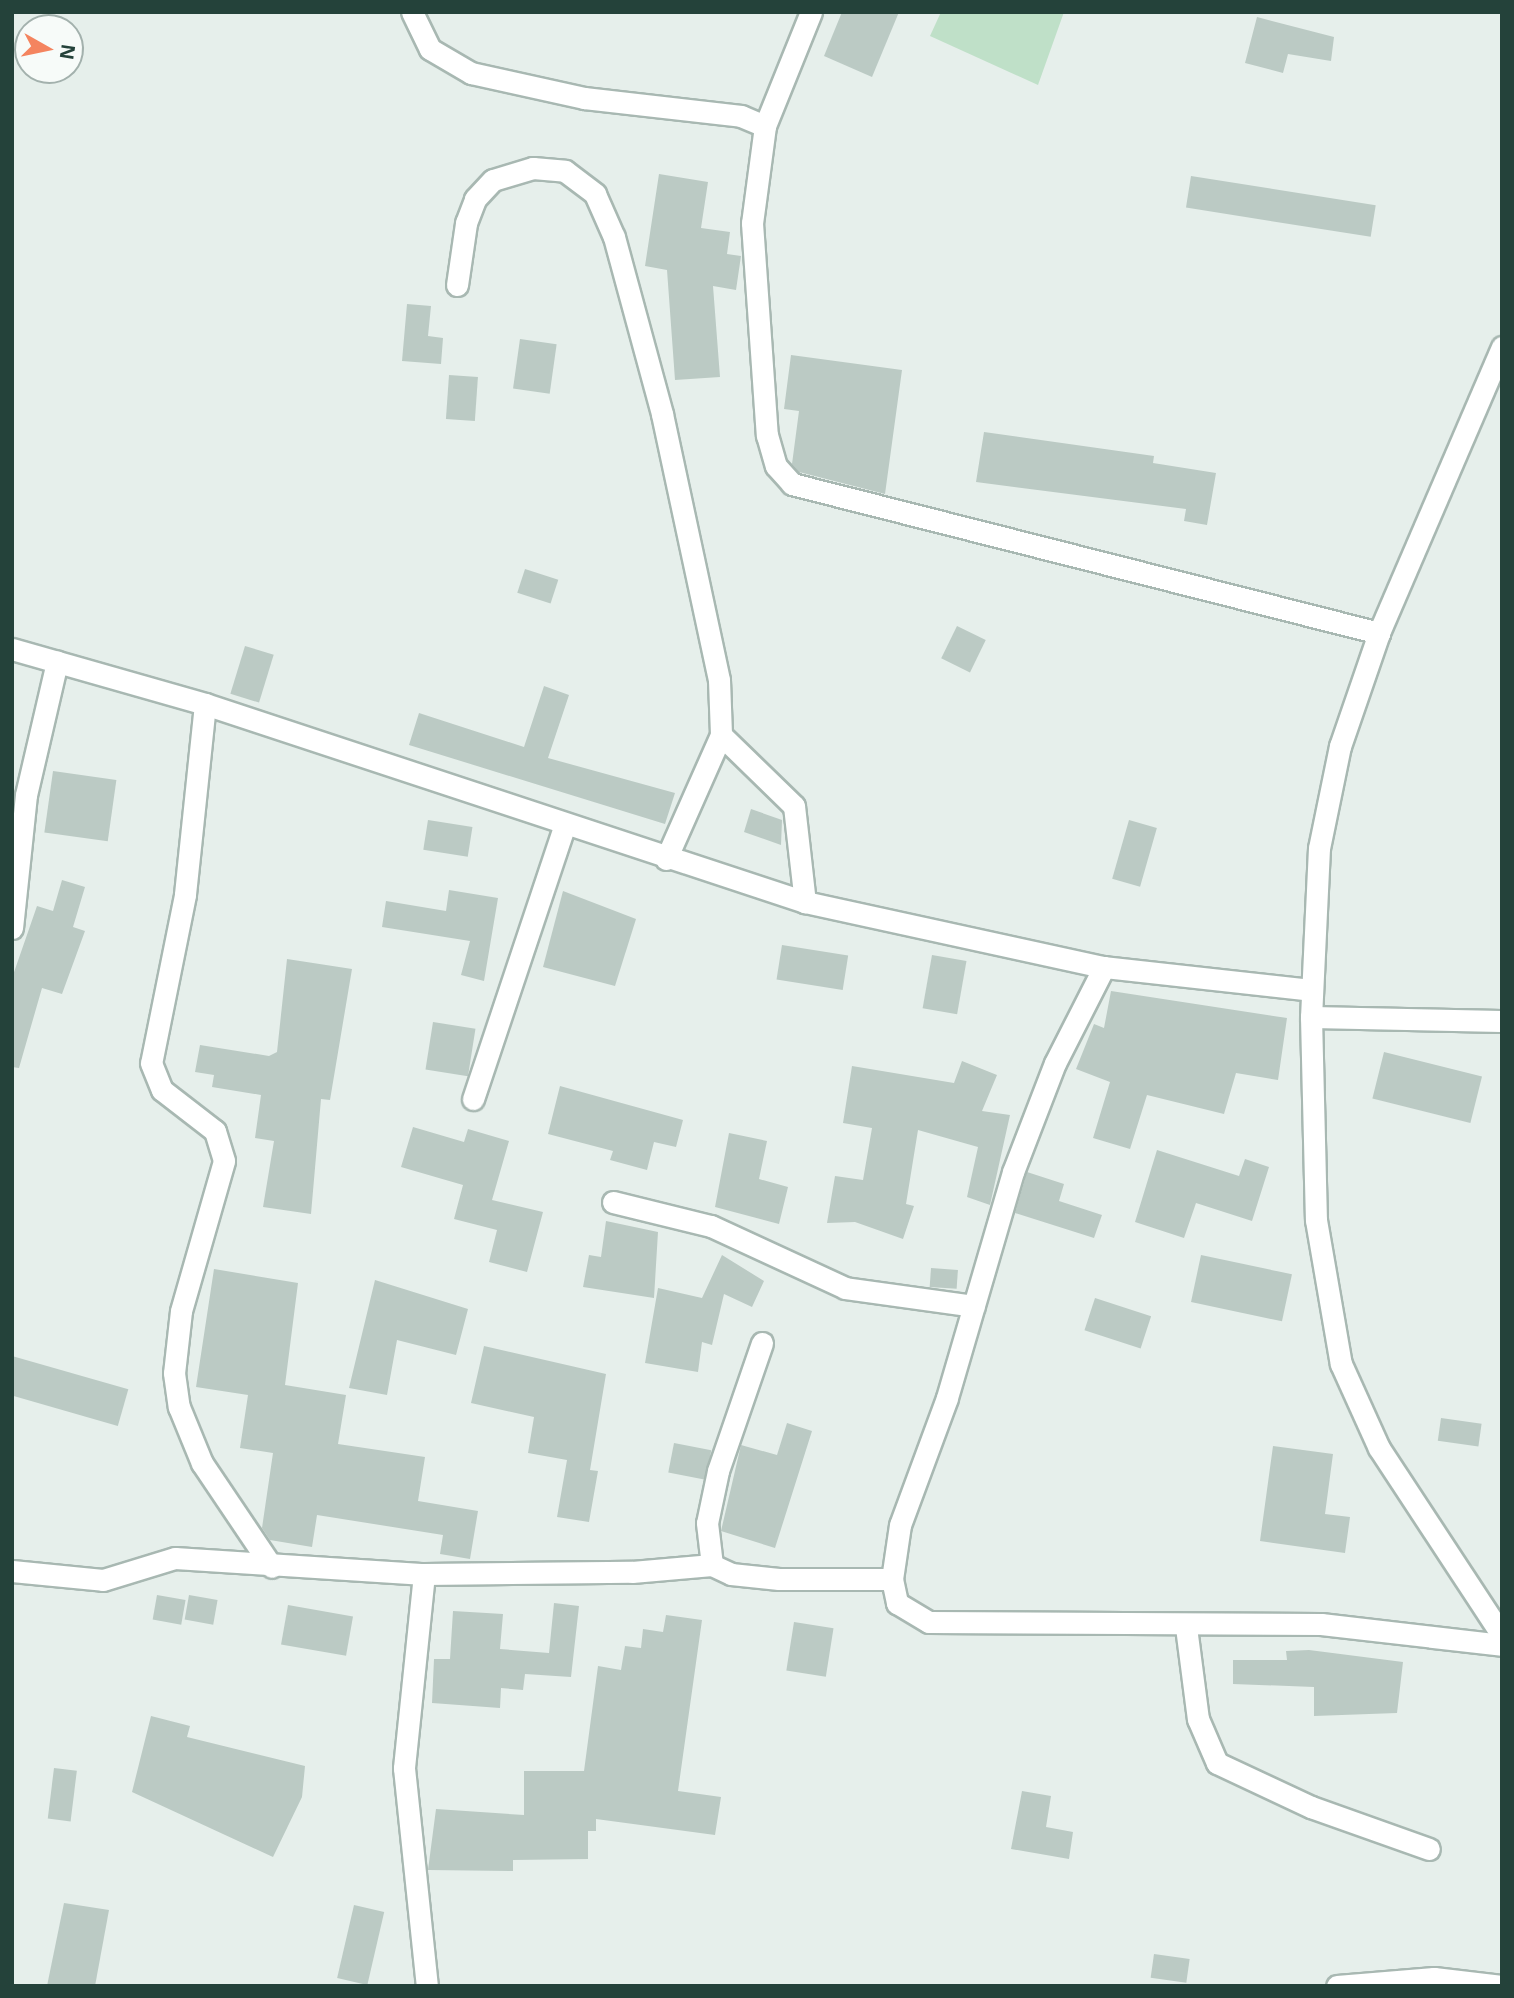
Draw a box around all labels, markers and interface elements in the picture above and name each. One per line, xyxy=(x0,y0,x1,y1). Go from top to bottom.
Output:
north arrow xyxy=(14,14,84,84)
text: N xyxy=(54,42,82,62)

